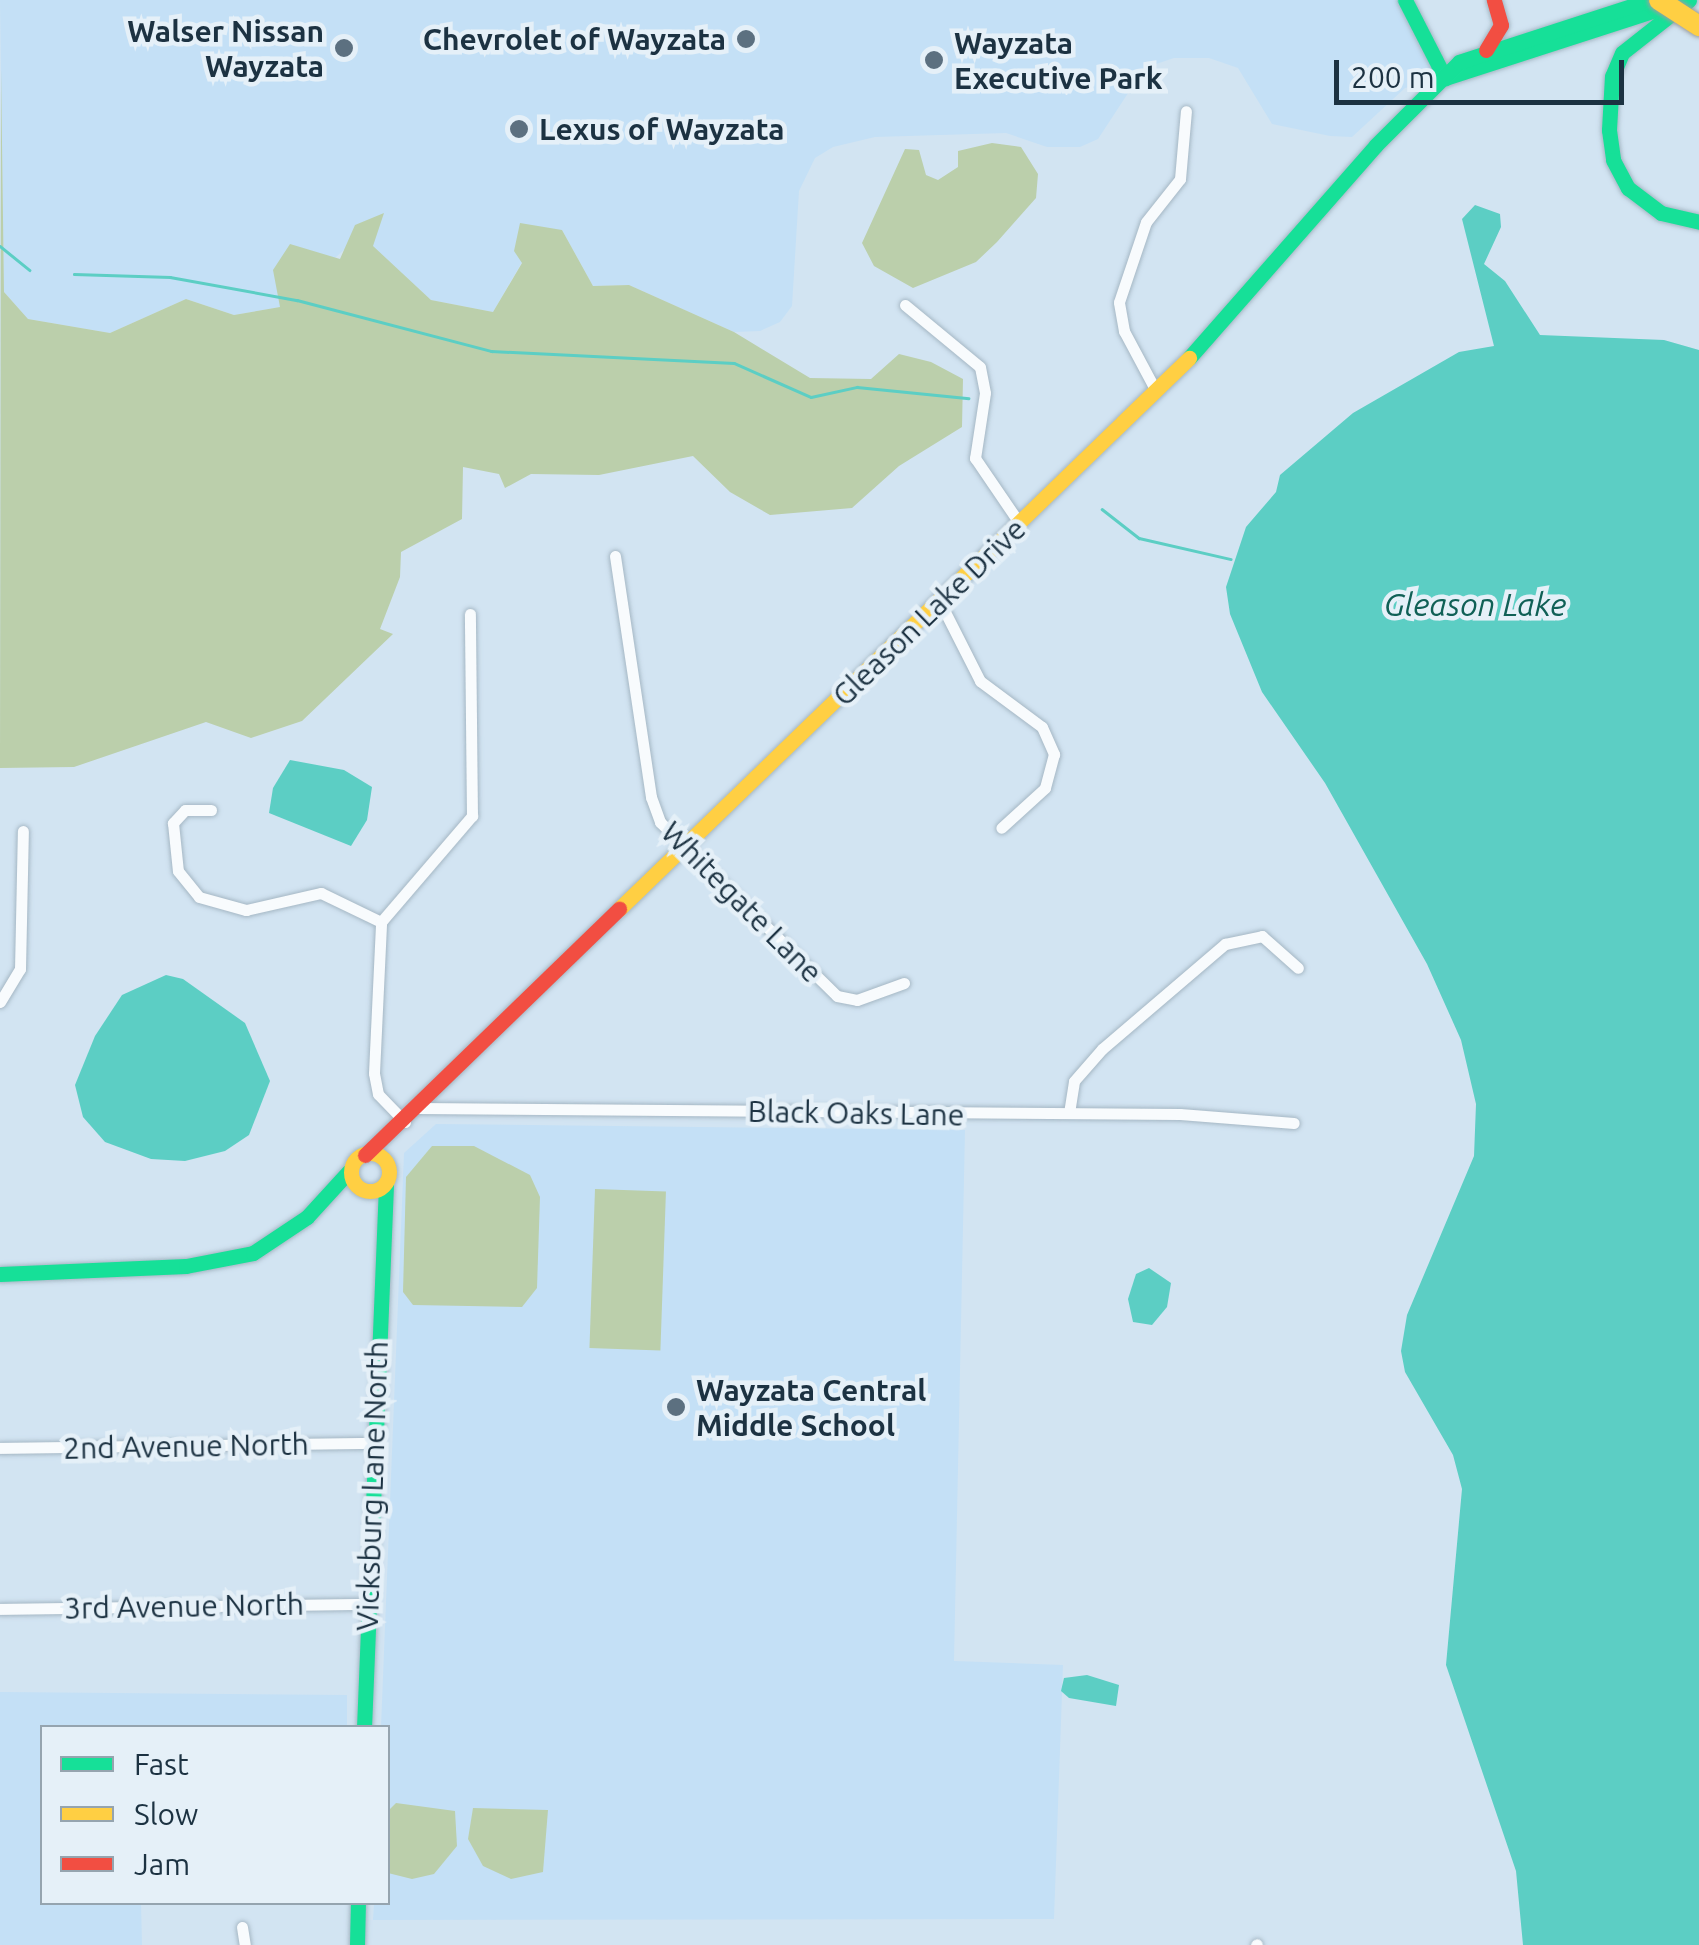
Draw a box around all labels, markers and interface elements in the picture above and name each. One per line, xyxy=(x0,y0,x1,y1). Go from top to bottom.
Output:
place label: Walser Nissan Wayzata xyxy=(127,13,324,84)
place label: Chevrolet of Wayzata xyxy=(423,21,726,57)
place label: Wayzata Executive Park xyxy=(954,25,1163,96)
marker: Chevrolet of Wayzata xyxy=(735,28,757,50)
marker: Walser Nissan Wayzata xyxy=(333,37,355,59)
scale bar xyxy=(1339,40,1629,102)
marker: Wayzata Executive Park xyxy=(923,49,945,71)
text: 200 m xyxy=(1351,60,1435,94)
place label: Lexus of Wayzata xyxy=(539,111,784,147)
marker: Lexus of Wayzata xyxy=(508,118,530,140)
street label: Gleason Lake Drive xyxy=(825,511,1033,713)
water label: Gleason Lake xyxy=(1384,585,1566,623)
street label: Whitegate Lane xyxy=(654,814,830,990)
street label: Black Oaks Lane xyxy=(747,1093,965,1133)
street label: Vicksburg Lane North xyxy=(349,1340,395,1632)
place label: Wayzata Central Middle School xyxy=(696,1372,926,1442)
marker: Wayzata Central Middle School xyxy=(665,1396,687,1418)
street label: 2nd Avenue North xyxy=(63,1426,309,1466)
street label: 3rd Avenue North xyxy=(64,1586,304,1626)
legend xyxy=(40,1725,390,1905)
text: Fast xyxy=(134,1747,189,1781)
text: Slow xyxy=(134,1797,198,1831)
text: Jam xyxy=(134,1847,190,1881)

